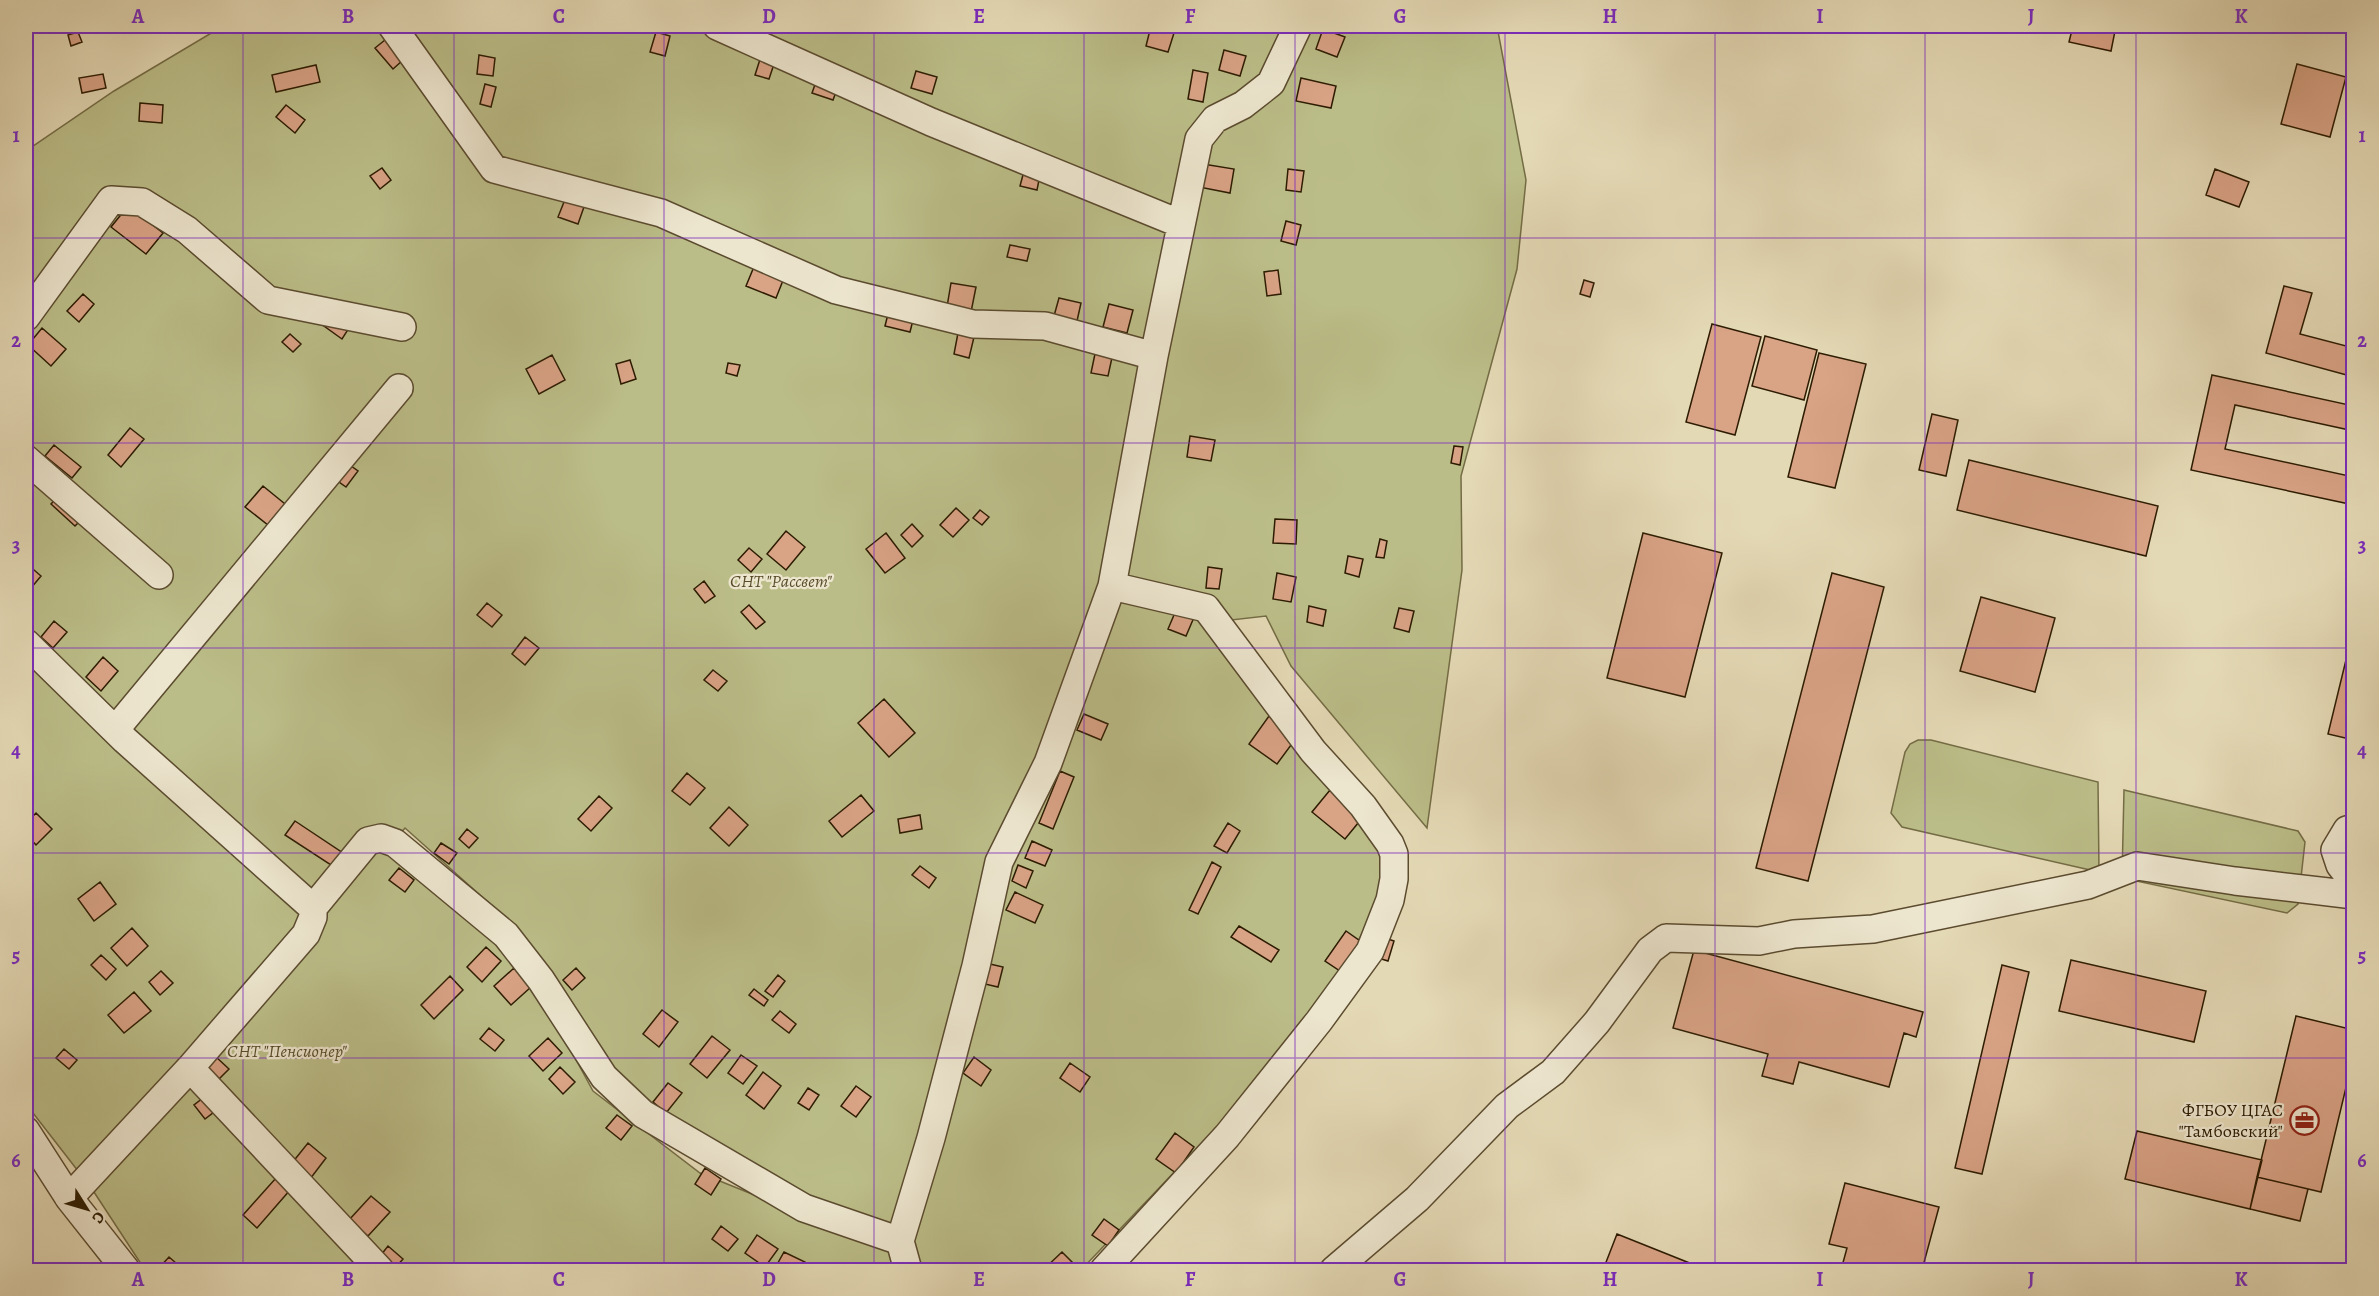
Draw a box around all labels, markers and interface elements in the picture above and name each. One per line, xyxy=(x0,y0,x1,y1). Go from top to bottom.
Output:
text: A xyxy=(131,3,145,30)
text: B xyxy=(342,3,354,30)
text: C xyxy=(553,3,565,30)
text: D xyxy=(762,3,776,30)
text: E xyxy=(973,3,985,30)
text: F xyxy=(1185,3,1196,30)
text: G xyxy=(1393,3,1407,30)
text: H xyxy=(1603,3,1618,30)
text: I xyxy=(1816,3,1824,30)
text: J xyxy=(2028,3,2035,30)
text: K xyxy=(2234,3,2248,30)
text: 1 xyxy=(12,122,20,149)
text: 1 xyxy=(2358,122,2366,149)
text: 2 xyxy=(11,327,21,354)
text: 2 xyxy=(2357,327,2367,354)
text: 3 xyxy=(12,532,20,559)
text: 3 xyxy=(2358,532,2366,559)
park label: СНТ "Рассвет" xyxy=(730,569,833,593)
text: 4 xyxy=(11,737,21,764)
text: 4 xyxy=(2357,737,2367,764)
text: 5 xyxy=(12,942,20,969)
text: 5 xyxy=(2358,942,2366,969)
park label: СНТ "Пенсионер" xyxy=(227,1039,348,1063)
place label: ФГБОУ ЦГАС "Тамбовский" xyxy=(2179,1098,2283,1143)
office icon: ФГБОУ ЦГАС "Тамбовский" xyxy=(2288,1104,2320,1136)
text: 6 xyxy=(11,1147,21,1174)
text: 6 xyxy=(2357,1147,2367,1174)
north arrow xyxy=(57,1179,117,1239)
text: С xyxy=(86,1207,110,1228)
text: A xyxy=(131,1266,145,1293)
text: B xyxy=(342,1266,354,1293)
text: C xyxy=(553,1266,565,1293)
text: D xyxy=(762,1266,776,1293)
text: E xyxy=(973,1266,985,1293)
text: F xyxy=(1185,1266,1196,1293)
text: G xyxy=(1393,1266,1407,1293)
text: H xyxy=(1603,1266,1618,1293)
text: I xyxy=(1816,1266,1824,1293)
text: J xyxy=(2028,1266,2035,1293)
text: K xyxy=(2234,1266,2248,1293)

